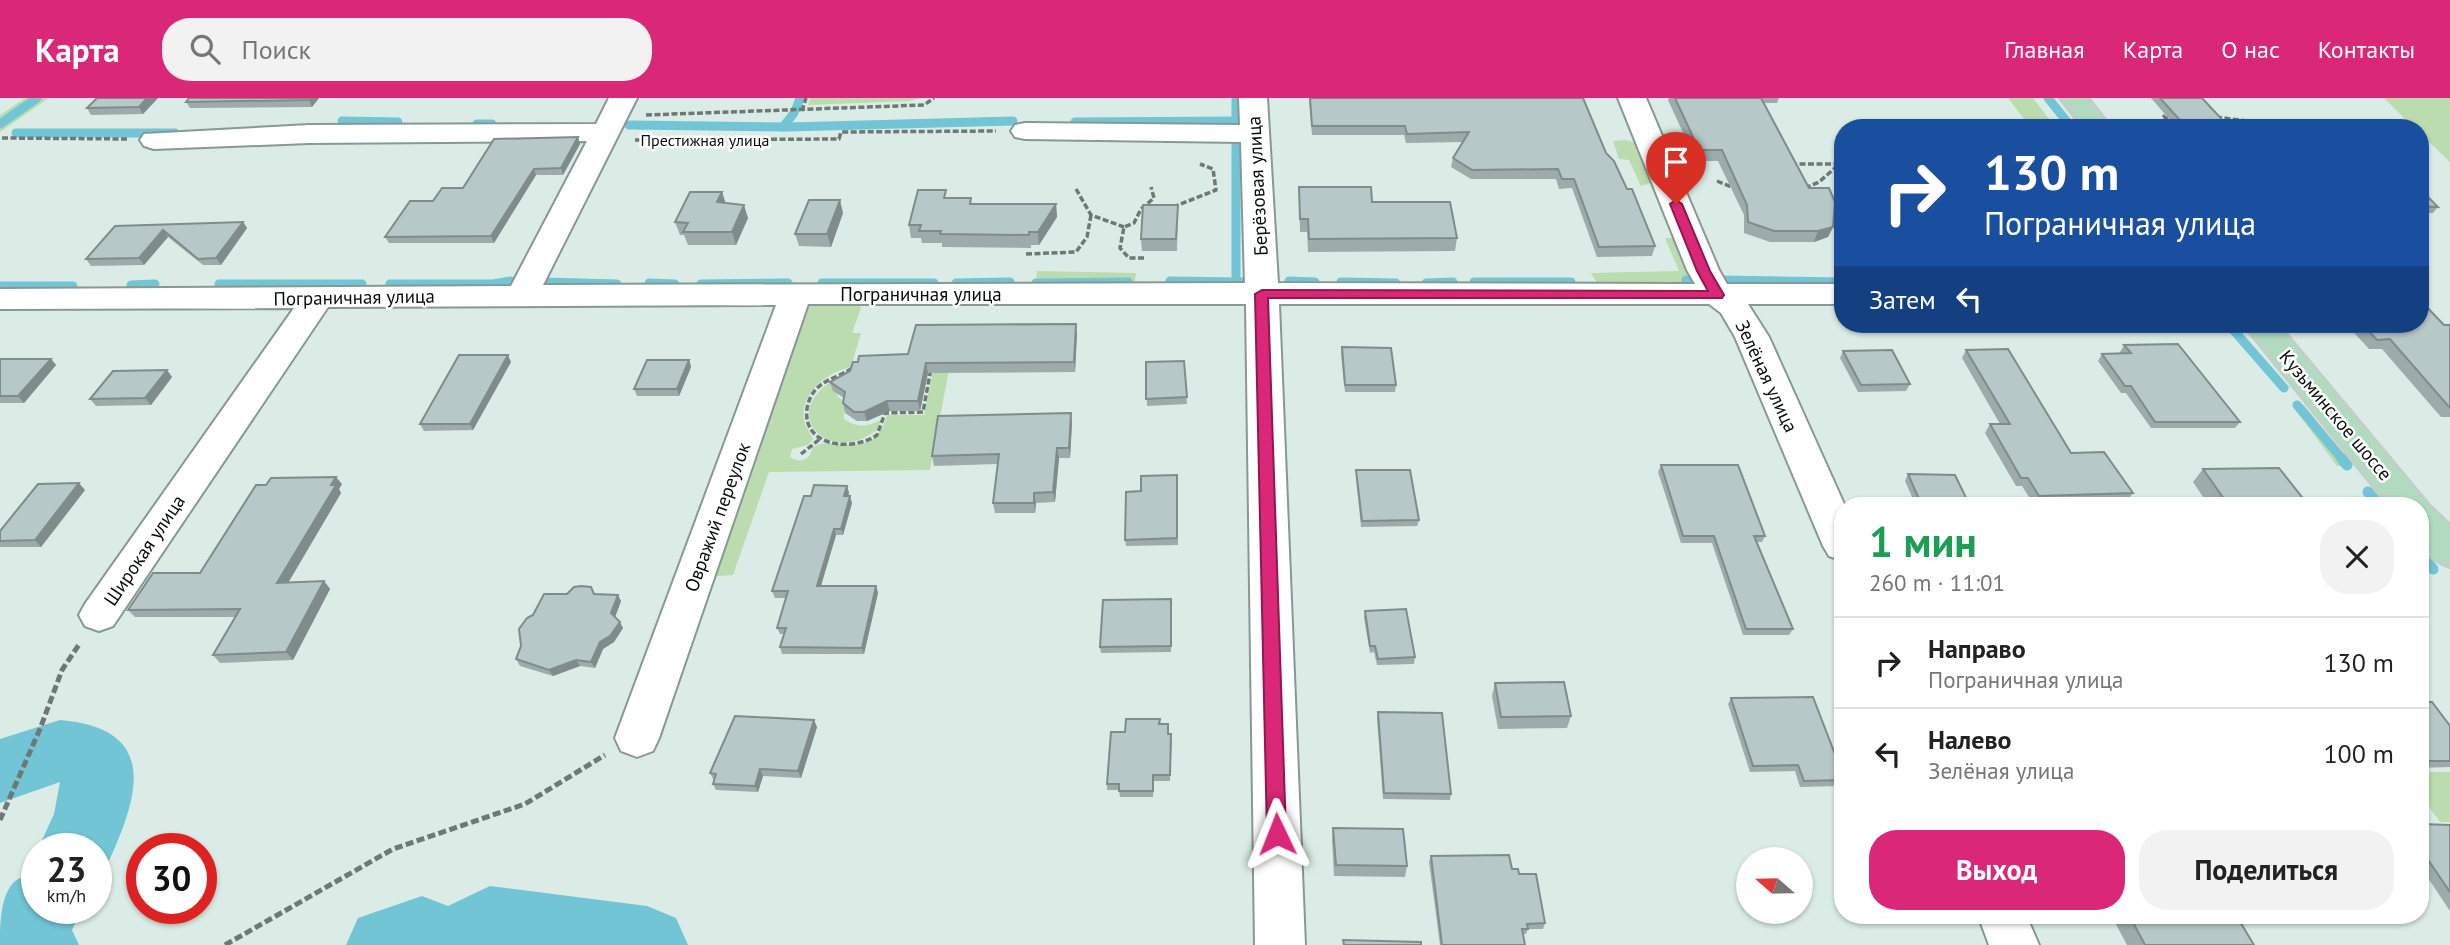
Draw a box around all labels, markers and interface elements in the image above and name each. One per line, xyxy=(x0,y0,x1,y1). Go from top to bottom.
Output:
search box xyxy=(162,18,652,81)
text: Карта xyxy=(35,28,120,71)
icon: search xyxy=(186,30,224,68)
text: Поиск xyxy=(242,33,311,66)
text: Главная xyxy=(2004,34,2085,65)
text: Карта xyxy=(2123,34,2183,65)
text: О нас xyxy=(2221,34,2280,65)
text: Контакты xyxy=(2318,34,2415,65)
street label: Берёзовая улица xyxy=(1241,115,1273,257)
street label: Престижная улица xyxy=(641,130,769,150)
pin xyxy=(1646,132,1706,204)
text: 130 m xyxy=(1984,140,2119,204)
icon: arrive xyxy=(1657,143,1695,181)
icon: right xyxy=(1869,147,1960,238)
text: Пограничная улица xyxy=(1984,202,2256,244)
icon: left xyxy=(1950,280,1988,318)
street label: Пограничная улица xyxy=(840,282,1002,306)
text: Затем xyxy=(1869,283,1936,316)
street label: Пограничная улица xyxy=(273,284,435,310)
street label: Зелёная улица xyxy=(1731,316,1803,436)
street label: Кузьминское шоссе xyxy=(2274,345,2398,485)
street label: Овражий переулок xyxy=(679,439,755,595)
street label: Широкая улица xyxy=(98,490,190,610)
text: 1 мин xyxy=(1869,514,1977,569)
button: close xyxy=(2320,520,2394,594)
text: 260 m · 11:01 xyxy=(1869,568,2005,597)
text: Направо xyxy=(1928,632,2026,665)
icon: right xyxy=(1869,644,1907,682)
text: 130 m xyxy=(2323,646,2394,679)
text: Пограничная улица xyxy=(1928,665,2124,694)
text: Налево xyxy=(1928,723,2012,756)
icon: left xyxy=(1869,735,1907,773)
text: 100 m xyxy=(2323,737,2394,770)
text: Зелёная улица xyxy=(1928,756,2074,785)
position arrow xyxy=(1240,797,1314,871)
button: Выход xyxy=(1869,830,2125,910)
button: Поделиться xyxy=(2139,830,2394,910)
speed limit sign: 30 xyxy=(126,833,217,924)
text: 23 xyxy=(47,846,86,892)
north arrow xyxy=(1736,847,1813,924)
map controls xyxy=(1736,847,1813,924)
text: km/h xyxy=(47,884,86,907)

